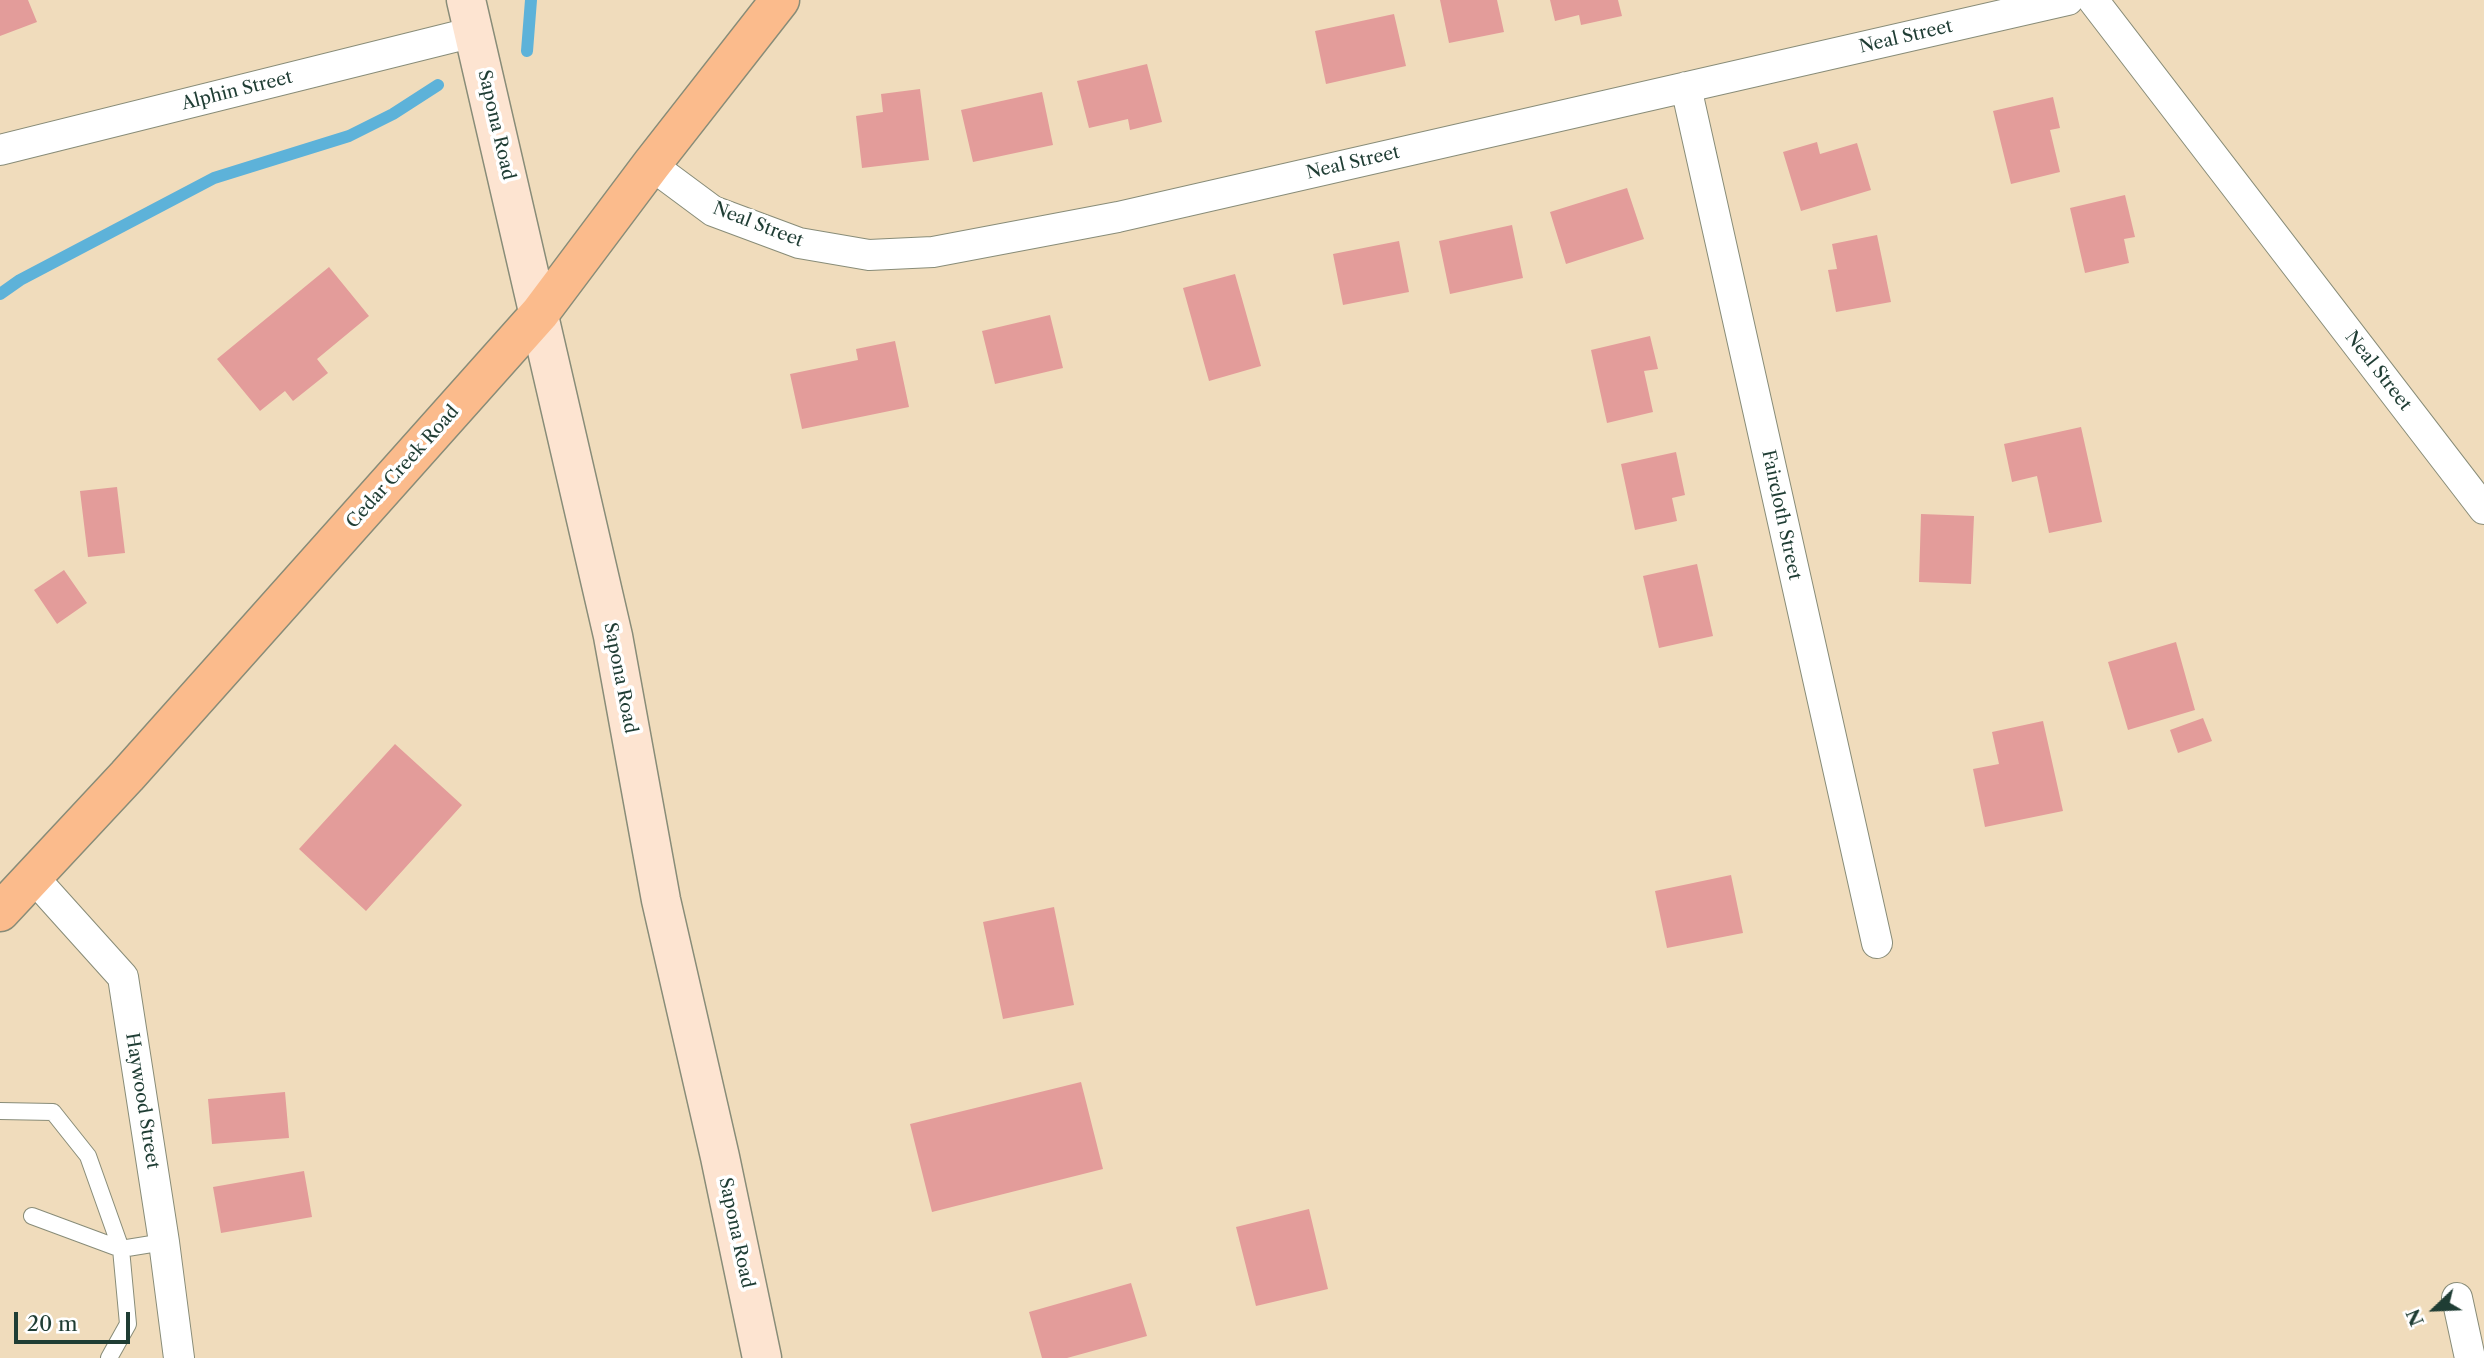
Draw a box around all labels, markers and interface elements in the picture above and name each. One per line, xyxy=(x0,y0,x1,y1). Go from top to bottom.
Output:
street label: Neal Street xyxy=(1857,16,1955,58)
street label: Alphin Street xyxy=(179,67,295,115)
street label: Sapona Road xyxy=(473,68,519,182)
street label: Neal Street xyxy=(1304,142,1402,184)
street label: Neal Street xyxy=(710,198,806,252)
street label: Neal Street xyxy=(2340,327,2416,415)
street label: Cedar Creek Road xyxy=(342,401,464,533)
street label: Faircloth Street xyxy=(1757,448,1805,582)
street label: Sapona Road xyxy=(599,621,641,735)
street label: Haywood Street xyxy=(121,1031,163,1171)
street label: Sapona Road xyxy=(714,1176,758,1290)
north arrow xyxy=(2400,1274,2470,1344)
scale bar xyxy=(18,1298,133,1342)
text: N xyxy=(2401,1305,2429,1330)
text: 20 m xyxy=(27,1311,78,1336)

